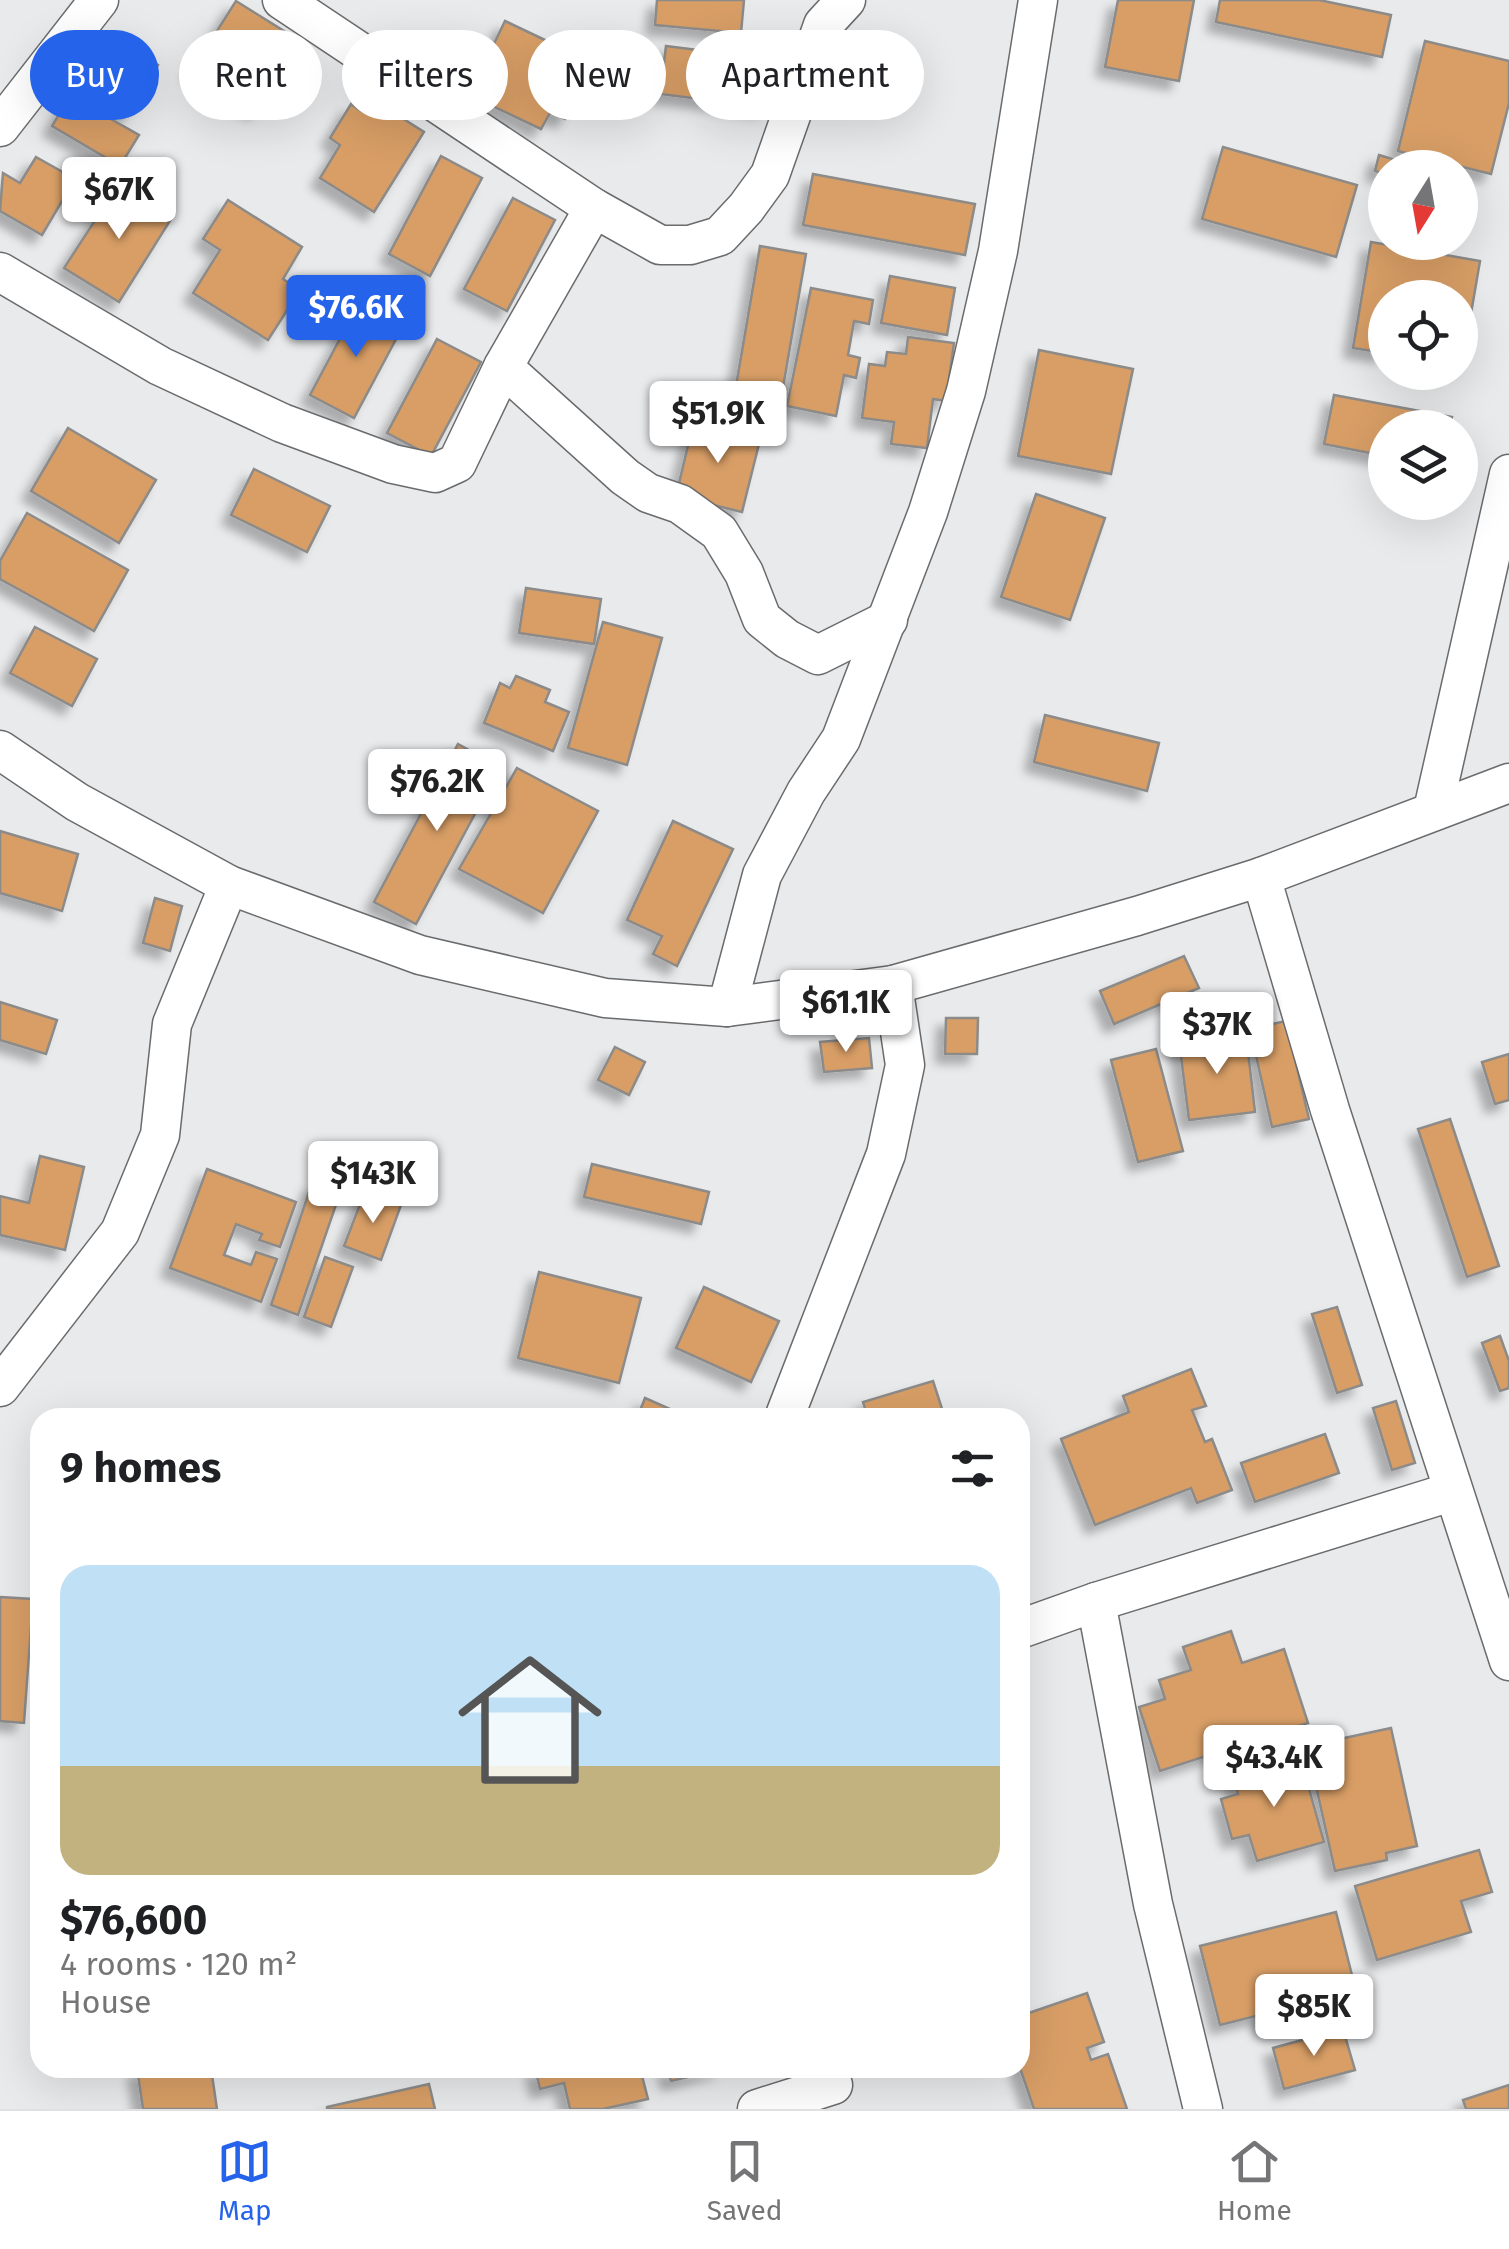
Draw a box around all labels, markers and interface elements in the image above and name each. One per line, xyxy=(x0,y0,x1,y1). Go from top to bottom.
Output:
chip: Buy xyxy=(30,30,159,120)
chip: Rent xyxy=(179,30,322,120)
chip: Filters xyxy=(342,30,508,120)
chip: New xyxy=(528,30,666,120)
chip: Apartment xyxy=(686,30,924,120)
north arrow xyxy=(1368,150,1478,260)
map controls xyxy=(1368,150,1478,520)
pin: $67K xyxy=(60,157,178,242)
text: $67K xyxy=(84,170,154,208)
pin: $76.6K xyxy=(275,275,437,360)
button: locate xyxy=(1368,280,1478,390)
text: $76.6K xyxy=(308,288,404,326)
pin: $51.9K xyxy=(637,381,799,466)
text: $51.9K xyxy=(672,394,764,432)
button: layers xyxy=(1368,410,1478,520)
pin: $76.2K xyxy=(356,749,518,834)
text: $76.2K xyxy=(390,762,484,800)
pin: $61.1K xyxy=(765,970,927,1055)
text: $61.1K xyxy=(802,983,890,1021)
pin: $37K xyxy=(1158,992,1276,1077)
text: $37K xyxy=(1182,1005,1252,1043)
pin: $143K xyxy=(303,1141,443,1226)
text: $143K xyxy=(330,1154,416,1192)
icon: filters xyxy=(945,1441,1000,1496)
text: 9 homes xyxy=(60,1443,221,1493)
icon: home xyxy=(440,1630,620,1810)
pin: $43.4K xyxy=(1193,1725,1355,1810)
text: $43.4K xyxy=(1225,1738,1323,1776)
text: $76,600 xyxy=(60,1895,207,1945)
text: 4 rooms · 120 m² xyxy=(60,1945,297,1983)
pin: $85K xyxy=(1255,1974,1373,2059)
text: House xyxy=(60,1983,151,2021)
text: $85K xyxy=(1277,1987,1351,2025)
tab: Map xyxy=(217,2134,272,2227)
tab: Saved xyxy=(707,2134,783,2227)
tab: Home xyxy=(1217,2134,1292,2227)

